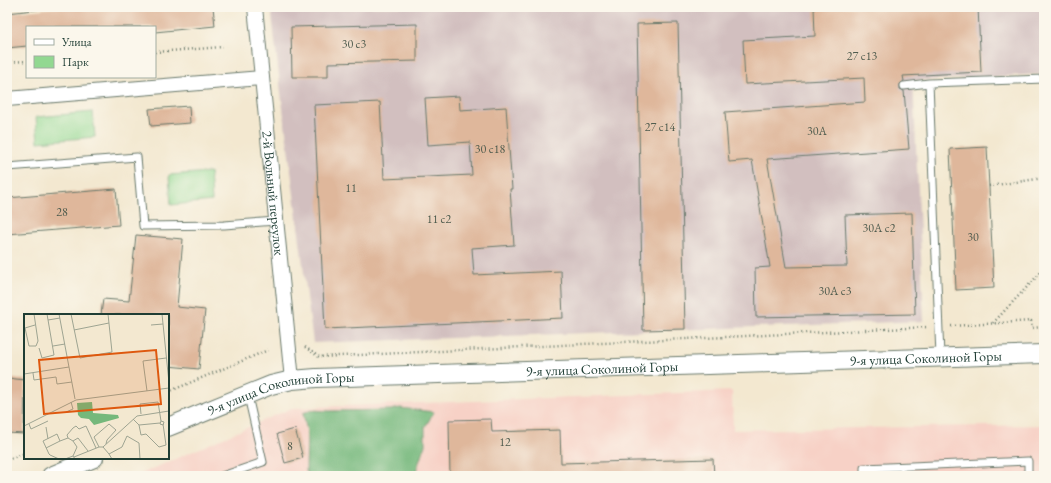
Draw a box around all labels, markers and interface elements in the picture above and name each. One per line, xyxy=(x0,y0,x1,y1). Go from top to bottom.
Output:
legend xyxy=(26,26,156,78)
text: Улица xyxy=(61,34,92,50)
house number: 30 с3 xyxy=(342,36,367,52)
house number: 27 с13 xyxy=(847,48,877,64)
text: Парк xyxy=(62,54,89,70)
house number: 27 с14 xyxy=(645,119,675,135)
house number: 30А xyxy=(807,123,828,139)
street label: 2-й Вольный переулок xyxy=(258,130,289,257)
house number: 30 с18 xyxy=(475,141,505,157)
house number: 11 xyxy=(345,180,357,196)
house number: 28 xyxy=(56,204,68,220)
house number: 11 с2 xyxy=(427,211,452,227)
house number: 30А с2 xyxy=(863,220,896,236)
house number: 30 xyxy=(967,229,979,245)
house number: 30А с3 xyxy=(819,283,852,299)
inset map xyxy=(24,314,169,459)
street label: 9-я улица Соколиной Горы xyxy=(849,346,1003,369)
street label: 9-я улица Соколиной Горы xyxy=(525,357,679,380)
street label: 9-я улица Соколиной Горы xyxy=(204,368,355,419)
house number: 12 xyxy=(499,434,511,450)
house number: 8 xyxy=(287,438,293,454)

